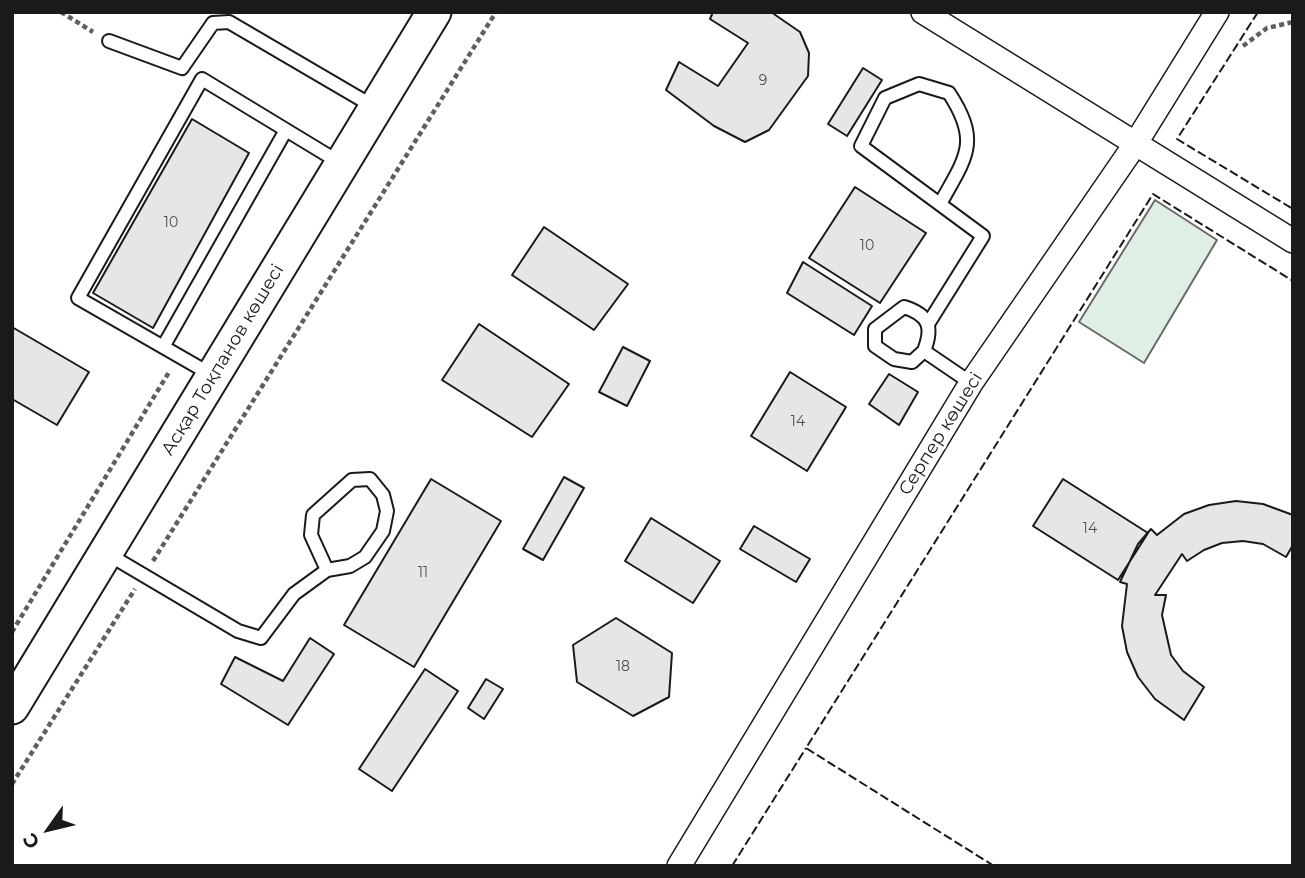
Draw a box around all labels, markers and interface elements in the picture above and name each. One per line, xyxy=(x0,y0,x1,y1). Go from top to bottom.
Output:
house number: 9 xyxy=(759,73,767,89)
house number: 10 xyxy=(164,215,178,231)
house number: 10 xyxy=(860,238,874,254)
street label: Асқар Тоқпанов көшесі xyxy=(157,261,289,459)
street label: Серпер көшесі xyxy=(895,369,987,499)
house number: 14 xyxy=(791,414,805,430)
house number: 14 xyxy=(1083,521,1097,537)
house number: 11 xyxy=(418,565,428,581)
house number: 18 xyxy=(616,659,630,675)
north arrow xyxy=(14,794,84,864)
text: С xyxy=(18,829,45,853)

